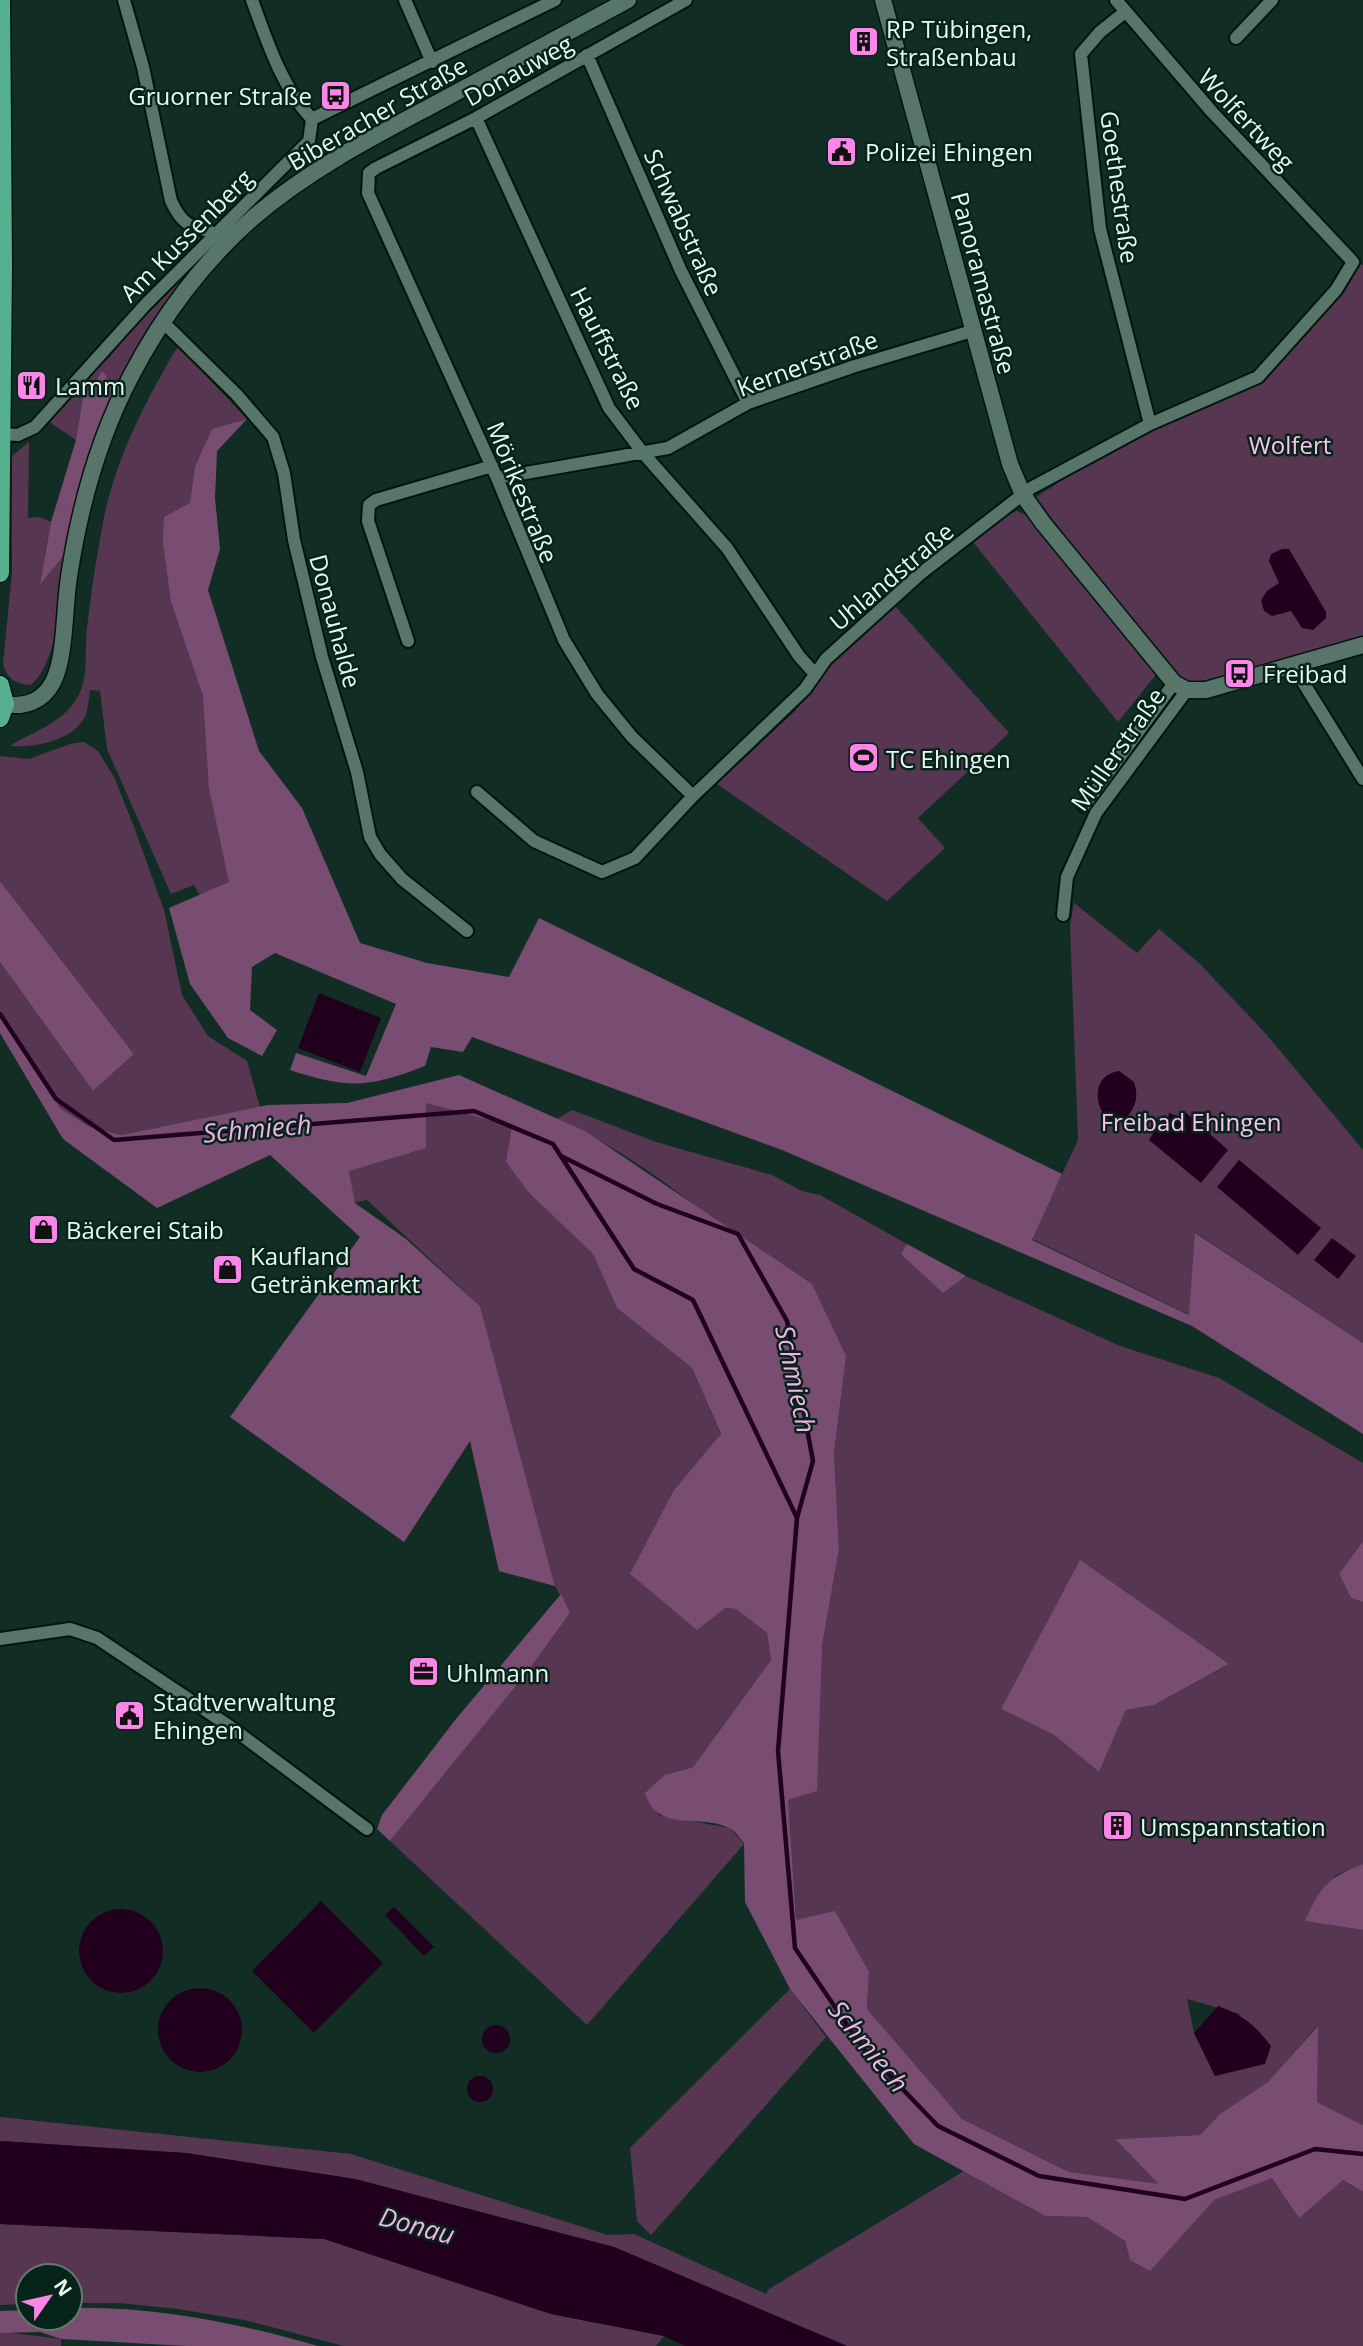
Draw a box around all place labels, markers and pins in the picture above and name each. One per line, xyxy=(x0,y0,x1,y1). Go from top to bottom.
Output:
place label: RP Tübingen, Straßenbau xyxy=(886,12,1032,73)
building icon: RP Tübingen, Straßenbau xyxy=(846,25,880,59)
bus stop icon: Gruorner Straße xyxy=(318,78,352,112)
place label: Gruorner Straße xyxy=(128,79,312,112)
public building icon: Polizei Ehingen xyxy=(825,134,859,168)
place label: Polizei Ehingen xyxy=(865,135,1033,168)
restaurant icon: Lamm xyxy=(15,368,49,402)
place label: Lamm xyxy=(55,369,125,402)
bus stop icon: Freibad xyxy=(1223,656,1257,690)
place label: Freibad xyxy=(1263,657,1347,690)
sports icon: TC Ehingen xyxy=(846,741,880,775)
place label: TC Ehingen xyxy=(886,742,1011,775)
shop icon: Bäckerei Staib xyxy=(26,1212,60,1246)
place label: Bäckerei Staib xyxy=(66,1213,224,1246)
place label: Kaufland Getränkemarkt xyxy=(250,1239,420,1300)
shop icon: Kaufland Getränkemarkt xyxy=(210,1252,244,1286)
office icon: Uhlmann xyxy=(406,1655,440,1689)
place label: Uhlmann xyxy=(446,1656,549,1689)
place label: Stadtverwaltung Ehingen xyxy=(153,1685,336,1746)
public building icon: Stadtverwaltung Ehingen xyxy=(113,1698,147,1732)
building icon: Umspannstation xyxy=(1100,1809,1134,1843)
place label: Umspannstation xyxy=(1140,1810,1326,1843)

